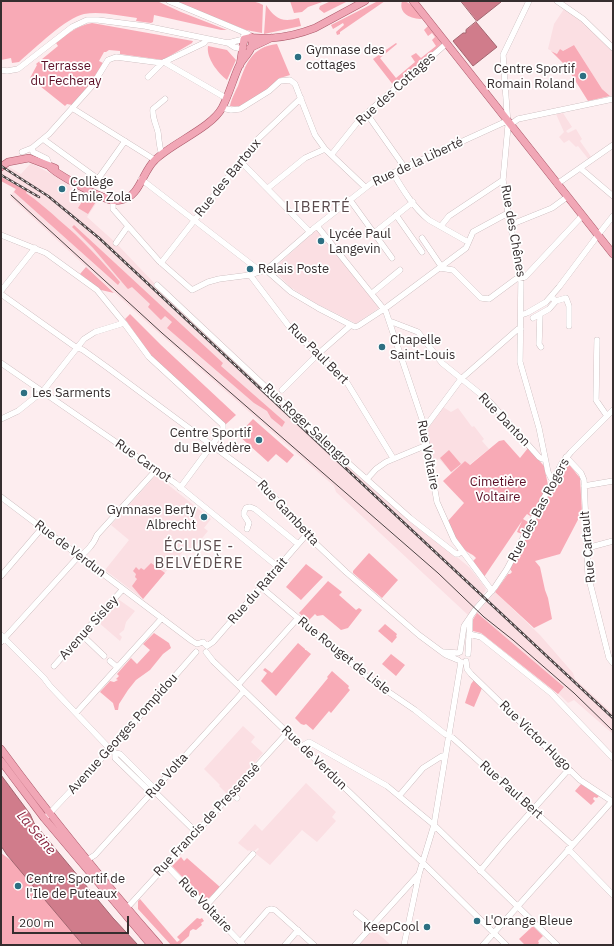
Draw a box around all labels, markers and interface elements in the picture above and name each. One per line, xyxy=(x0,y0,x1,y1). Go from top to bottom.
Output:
place label: Gymnase des cottages xyxy=(306,42,385,73)
street label: Rue des Cottages xyxy=(353,49,439,129)
marker: Gymnase des cottages xyxy=(293,52,303,62)
park label: Terrasse du Fecheray xyxy=(30,58,102,89)
place label: Centre Sportif Romain Roland xyxy=(487,61,575,92)
marker: Centre Sportif Romain Roland xyxy=(578,71,588,81)
street label: Rue de la Liberté xyxy=(370,134,466,190)
street label: Rue des Bartoux xyxy=(192,136,264,220)
place label: Collège Émile Zola xyxy=(70,174,131,205)
marker: Collège Émile Zola xyxy=(57,184,67,194)
street label: Rue des Chênes xyxy=(497,184,529,278)
district label: LIBERTÉ xyxy=(285,199,351,217)
place label: Lycée Paul Langevin xyxy=(329,226,391,257)
marker: Lycée Paul Langevin xyxy=(316,236,326,246)
place label: Relais Poste xyxy=(258,261,329,277)
marker: Relais Poste xyxy=(245,264,255,274)
street label: Rue Paul Bert xyxy=(284,320,352,388)
place label: Chapelle Saint-Louis xyxy=(390,332,455,363)
marker: Chapelle Saint-Louis xyxy=(377,342,387,352)
street label: Rue Roger Salengro xyxy=(260,380,354,470)
place label: Les Sarments xyxy=(32,385,111,401)
marker: Les Sarments xyxy=(19,388,29,398)
street label: Rue Danton xyxy=(475,390,533,450)
street label: Rue Voltaire xyxy=(414,419,442,491)
place label: Centre Sportif du Belvédère xyxy=(170,425,251,456)
marker: Centre Sportif du Belvédère xyxy=(254,435,264,445)
street label: Rue Carnot xyxy=(112,436,174,486)
street label: Rue des Bas Rogers xyxy=(505,455,573,565)
park label: Cimetière Voltaire xyxy=(470,474,526,505)
street label: Rue Gambetta xyxy=(254,477,322,549)
place label: Gymnase Berty Albrecht xyxy=(107,502,196,533)
street label: Rue Cartault xyxy=(577,510,599,584)
marker: Gymnase Berty Albrecht xyxy=(199,512,209,522)
street label: Rue de Verdun xyxy=(31,517,109,581)
district label: ÉCLUSE - BELVÉDÈRE xyxy=(154,538,244,573)
street label: Rue du Ratrait xyxy=(225,555,291,627)
street label: Avenue Sisley xyxy=(56,593,122,663)
street label: Rue Rouget de Lisle xyxy=(294,614,394,698)
street label: Avenue Georges Pompidou xyxy=(65,670,181,798)
street label: Rue Victor Hugo xyxy=(496,698,574,774)
street label: Rue de Verdun xyxy=(278,723,350,793)
street label: Rue Volta xyxy=(143,750,191,802)
street label: Rue Paul Bert xyxy=(476,758,546,822)
street label: Rue Francis de Pressensé xyxy=(150,760,264,880)
water label: La Seine xyxy=(13,808,59,858)
place label: Centre Sportif de l'Ile de Puteaux xyxy=(26,871,125,902)
street label: Rue Voltaire xyxy=(175,874,235,936)
marker: Centre Sportif de l'Ile de Puteaux xyxy=(13,881,23,891)
scale bar xyxy=(14,908,131,934)
place label: L'Orange Bleue xyxy=(485,913,573,929)
text: 200 m xyxy=(19,915,54,930)
marker: L'Orange Bleue xyxy=(472,916,482,926)
place label: KeepCool xyxy=(363,919,419,935)
marker: KeepCool xyxy=(422,922,432,932)

